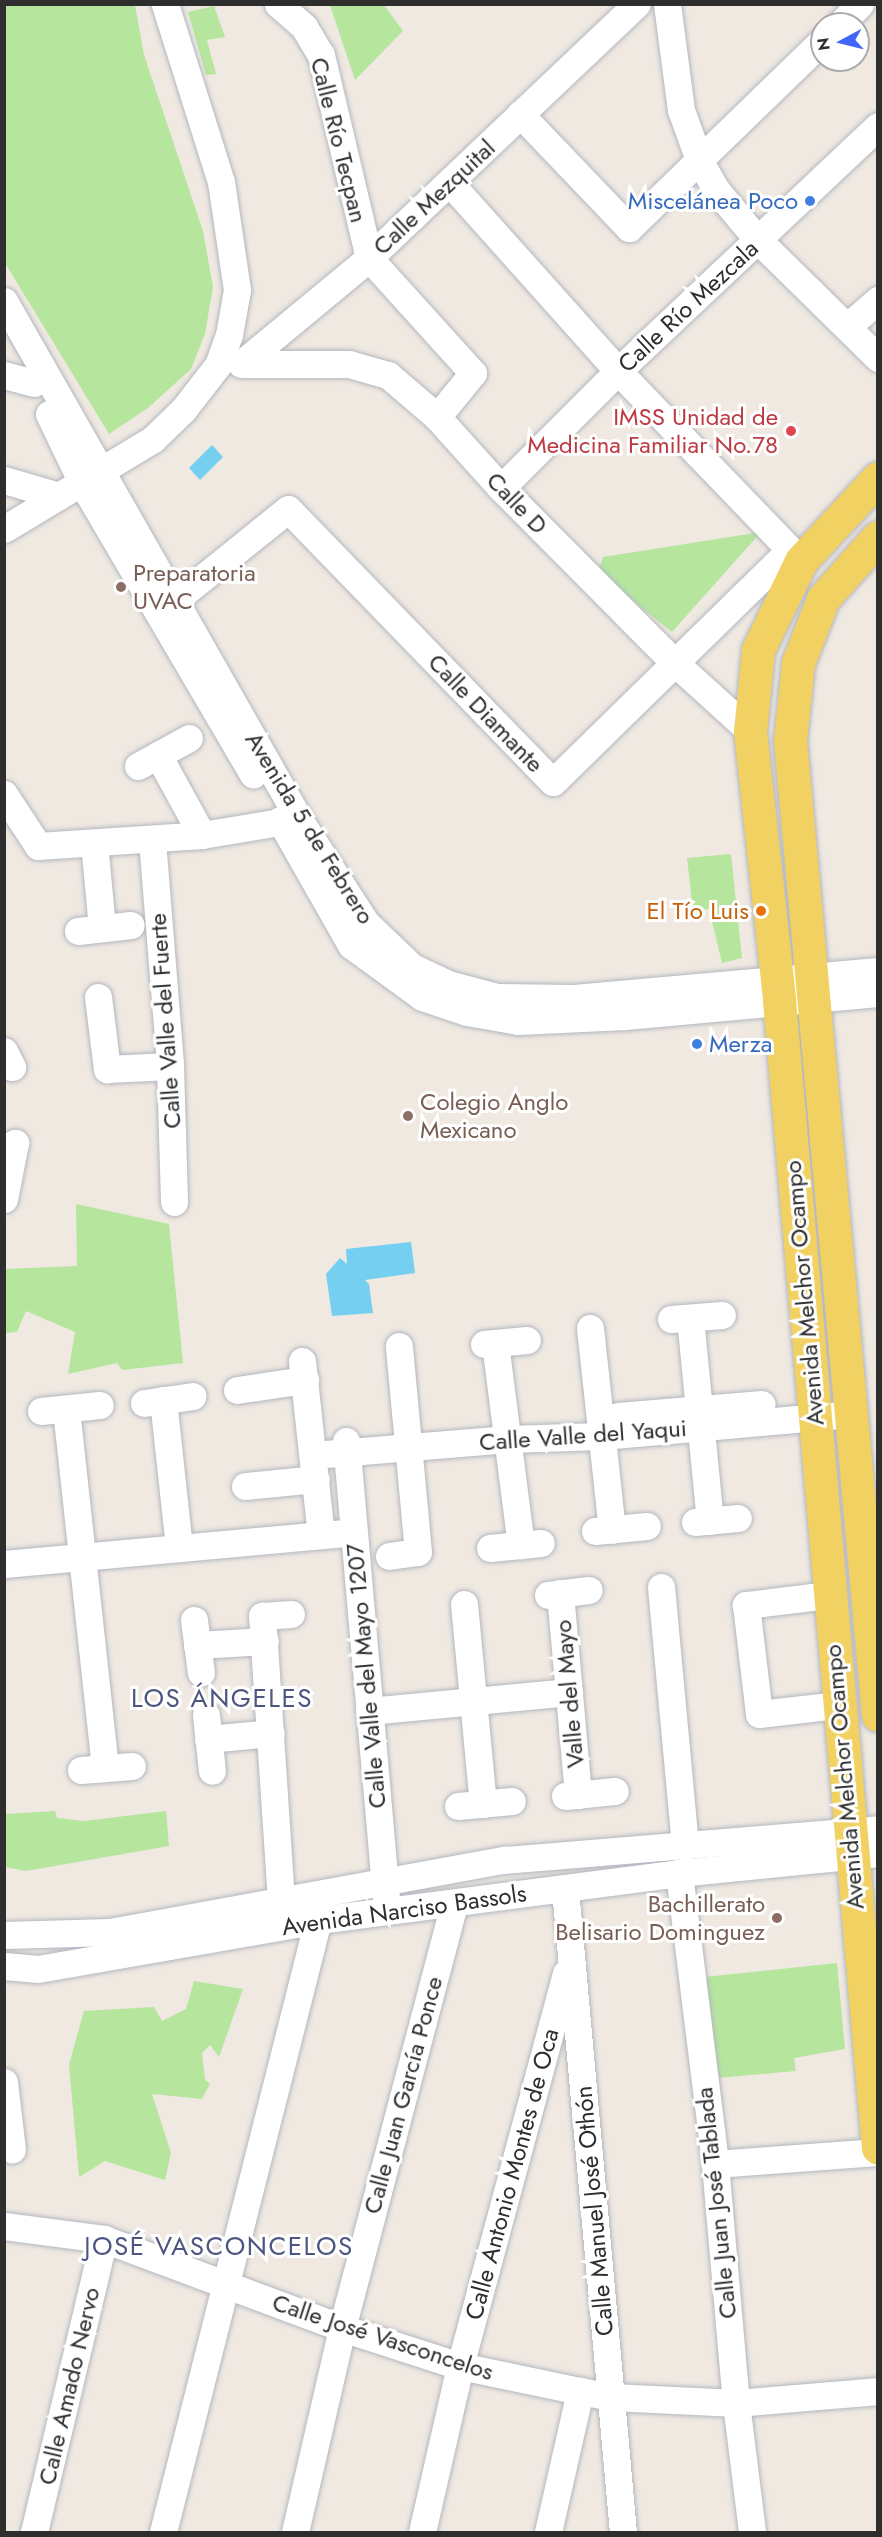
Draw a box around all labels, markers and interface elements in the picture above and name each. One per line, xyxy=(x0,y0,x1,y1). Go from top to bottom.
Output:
north arrow xyxy=(810,12,870,72)
text: N xyxy=(811,36,836,52)
street label: Calle Río Tecpan xyxy=(305,55,373,225)
street label: Calle Mezquital xyxy=(367,133,501,261)
place label: Miscelánea Poco xyxy=(628,187,798,215)
marker: Miscelánea Poco xyxy=(803,194,817,208)
street label: Calle Río Mezcala xyxy=(612,234,764,378)
place label: IMSS Unidad de Medicina Familiar No.78 xyxy=(527,403,778,459)
marker: IMSS Unidad de Medicina Familiar No.78 xyxy=(782,422,800,440)
street label: Calle D xyxy=(481,466,553,540)
place label: Preparatoria UVAC xyxy=(133,559,256,615)
marker: Preparatoria UVAC xyxy=(114,580,128,594)
street label: Calle Diamante xyxy=(422,648,550,778)
street label: Avenida 5 de Febrero xyxy=(239,727,381,929)
place label: El Tío Luis xyxy=(647,897,749,925)
marker: El Tío Luis xyxy=(754,904,768,918)
street label: Calle Valle del Fuerte xyxy=(143,912,187,1130)
place label: Merza xyxy=(709,1030,772,1058)
marker: Merza xyxy=(690,1037,704,1051)
place label: Colegio Anglo Mexicano xyxy=(420,1088,568,1144)
marker: Colegio Anglo Mexicano xyxy=(401,1109,415,1123)
street label: Avenida Melchor Ocampo xyxy=(778,1159,830,1427)
street label: Calle Valle del Yaqui xyxy=(478,1413,688,1457)
street label: Calle Valle del Mayo 1207 xyxy=(340,1542,392,1810)
street label: Valle del Mayo xyxy=(548,1619,590,1769)
street label: Avenida Melchor Ocampo xyxy=(818,1643,870,1911)
district label: LOS ÁNGELES xyxy=(131,1683,313,1715)
street label: Avenida Narciso Bassols xyxy=(280,1879,528,1941)
place label: Bachillerato Belisario Dominguez xyxy=(555,1890,765,1946)
marker: Bachillerato Belisario Dominguez xyxy=(770,1911,784,1925)
street label: Calle Juan García Ponce xyxy=(357,1973,449,2217)
street label: Calle Antonio Montes de Oca xyxy=(459,2025,565,2323)
street label: Calle Manuel José Othón xyxy=(569,2085,619,2337)
street label: Calle Juan José Tablada xyxy=(690,2086,742,2320)
district label: JOSÉ VASCONCELOS xyxy=(84,2231,354,2263)
street label: Calle Amado Nervo xyxy=(32,2284,106,2488)
street label: Calle José Vasconcelos xyxy=(269,2288,497,2386)

